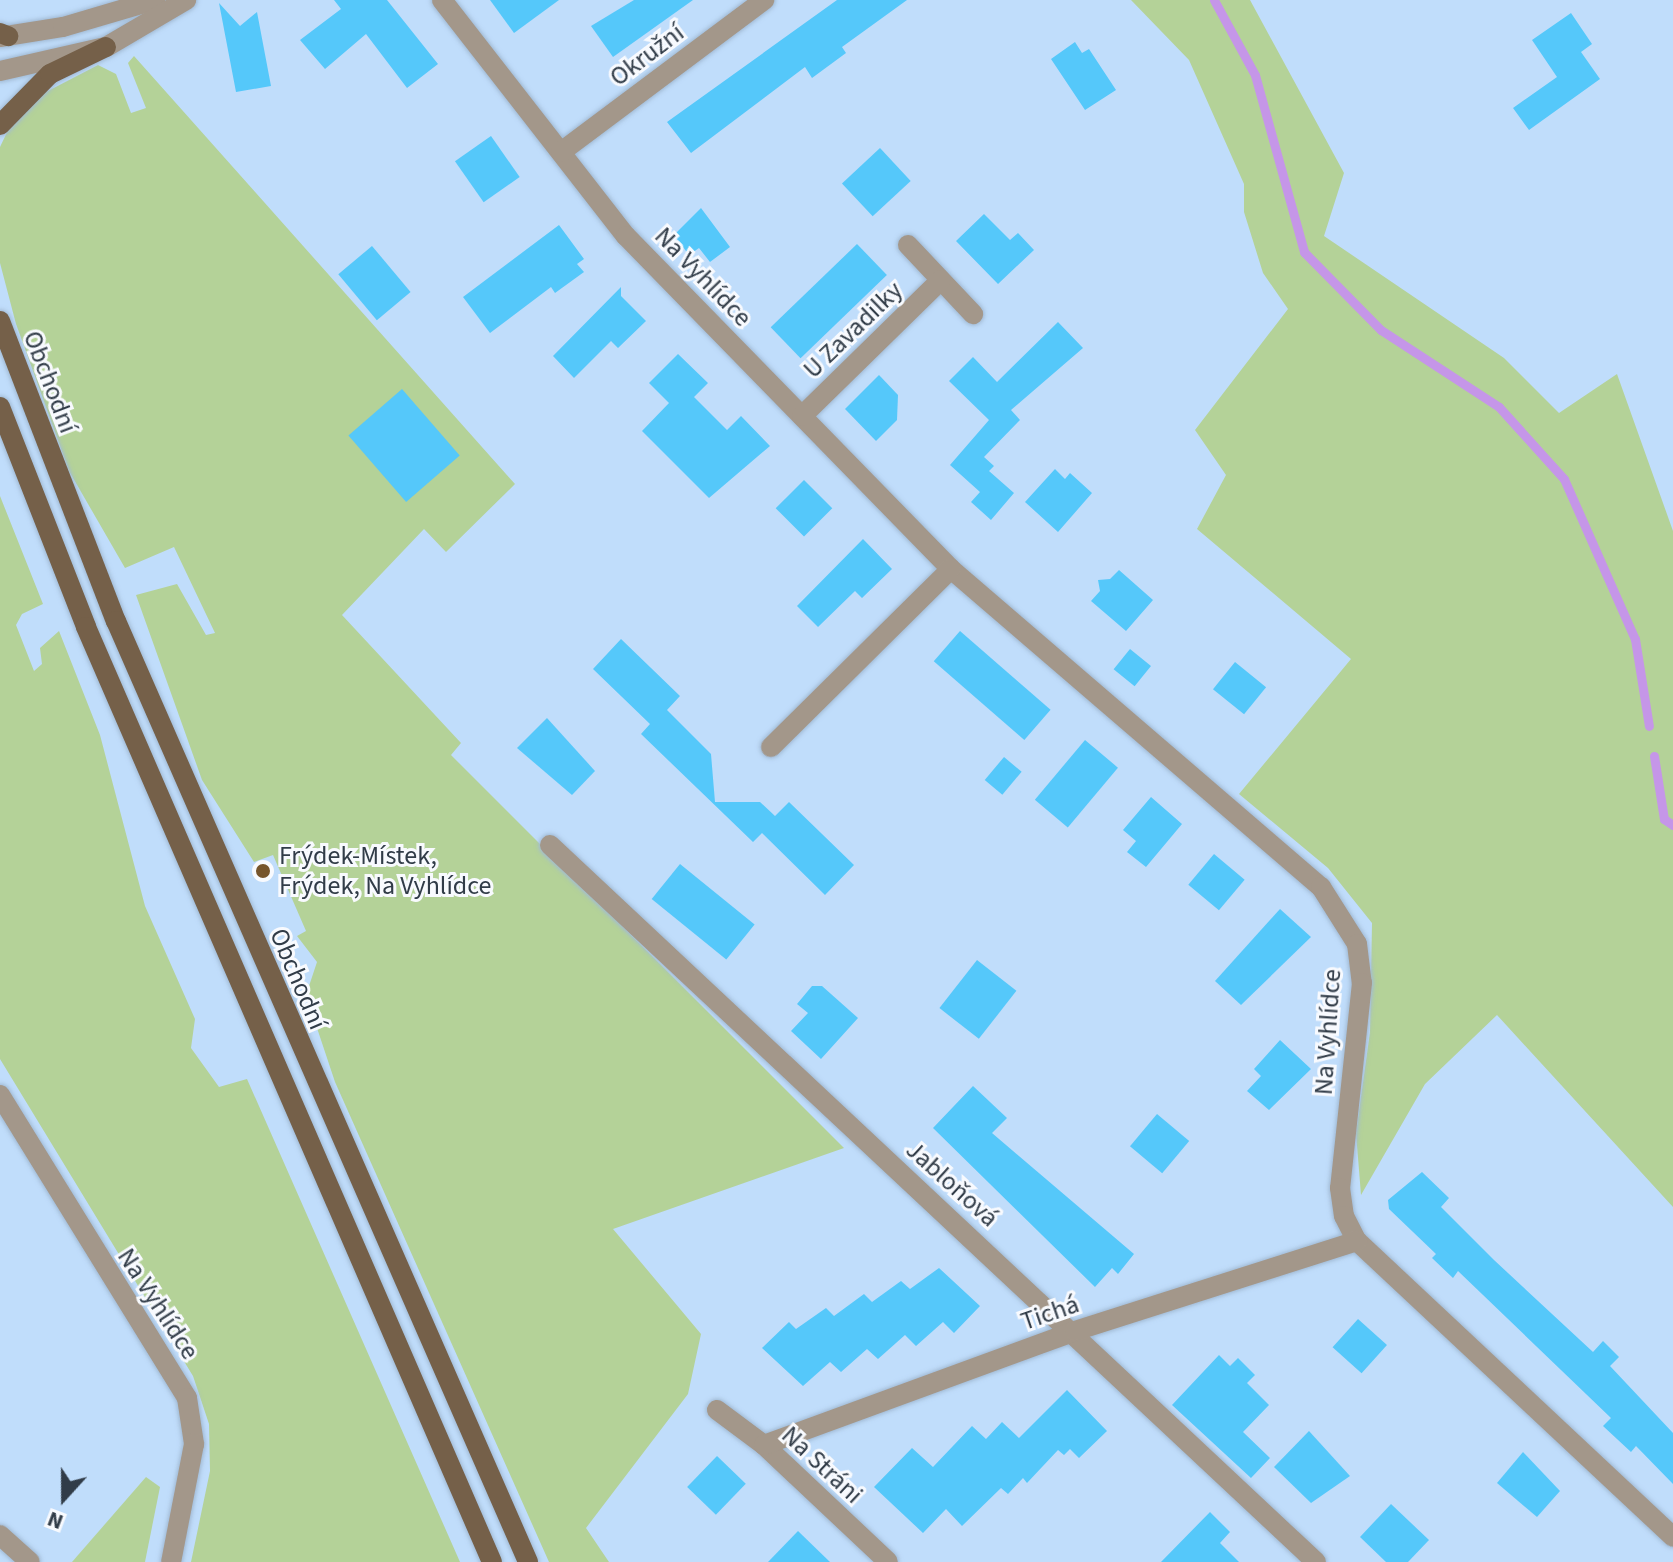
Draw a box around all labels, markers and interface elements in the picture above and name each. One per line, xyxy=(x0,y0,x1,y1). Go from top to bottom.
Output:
street label: Okružní xyxy=(604,17,690,93)
street label: Na Vyhlídce xyxy=(648,221,758,333)
street label: U Zavadilky xyxy=(797,275,909,385)
street label: Obchodní xyxy=(16,327,84,437)
place label: Frýdek-Místek, Frýdek, Na Vyhlídce xyxy=(279,840,491,902)
marker: Frýdek-Místek, Frýdek, Na Vyhlídce xyxy=(254,862,272,880)
street label: Obchodní xyxy=(263,924,333,1034)
street label: Na Vyhlídce xyxy=(1308,968,1348,1096)
street label: Jabloňová xyxy=(899,1134,1005,1234)
street label: Na Vyhlídce xyxy=(111,1243,205,1365)
street label: Tichá xyxy=(1017,1289,1083,1337)
street label: Na Stráni xyxy=(775,1420,869,1510)
north arrow xyxy=(24,1458,104,1538)
text: N xyxy=(43,1503,68,1538)

